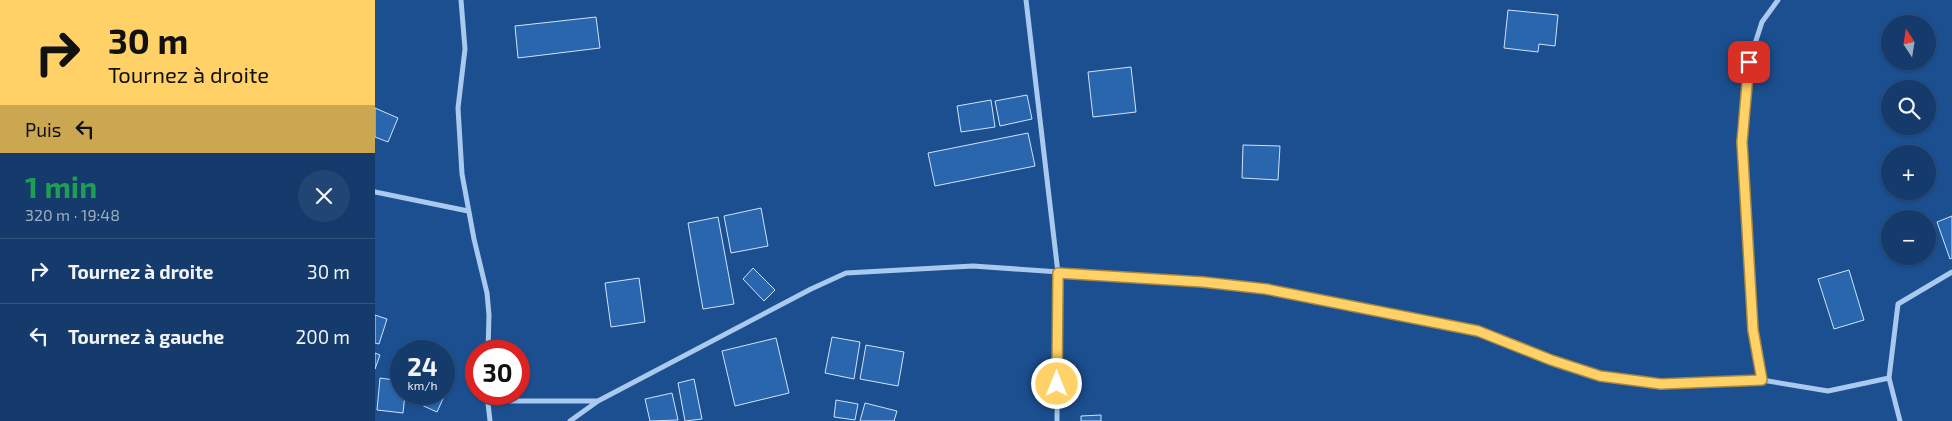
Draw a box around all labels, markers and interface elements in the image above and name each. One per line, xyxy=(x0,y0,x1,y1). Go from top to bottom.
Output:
north arrow xyxy=(1881,15,1936,70)
map controls xyxy=(1881,15,1936,265)
text: 30 m xyxy=(108,19,188,61)
icon: right xyxy=(25,20,90,85)
pin xyxy=(1728,41,1770,83)
icon: arrive xyxy=(1735,48,1763,76)
text: Tournez à droite xyxy=(108,61,269,87)
button: search xyxy=(1881,80,1936,135)
icon: left xyxy=(71,115,99,143)
text: Puis xyxy=(25,118,61,141)
button: + xyxy=(1881,145,1936,200)
text: 1 min xyxy=(25,168,97,204)
button: close xyxy=(298,170,350,222)
text: 320 m · 19:48 xyxy=(25,205,120,224)
button: − xyxy=(1881,210,1936,265)
icon: right xyxy=(25,257,53,285)
text: Tournez à droite xyxy=(68,260,214,283)
text: 30 m xyxy=(307,260,350,283)
icon: left xyxy=(25,322,53,350)
text: Tournez à gauche xyxy=(68,325,224,348)
text: 200 m xyxy=(296,325,350,348)
speed limit sign: 30 xyxy=(465,340,530,405)
text: 24 xyxy=(407,351,438,381)
position arrow xyxy=(1030,357,1082,409)
text: km/h xyxy=(408,378,437,392)

